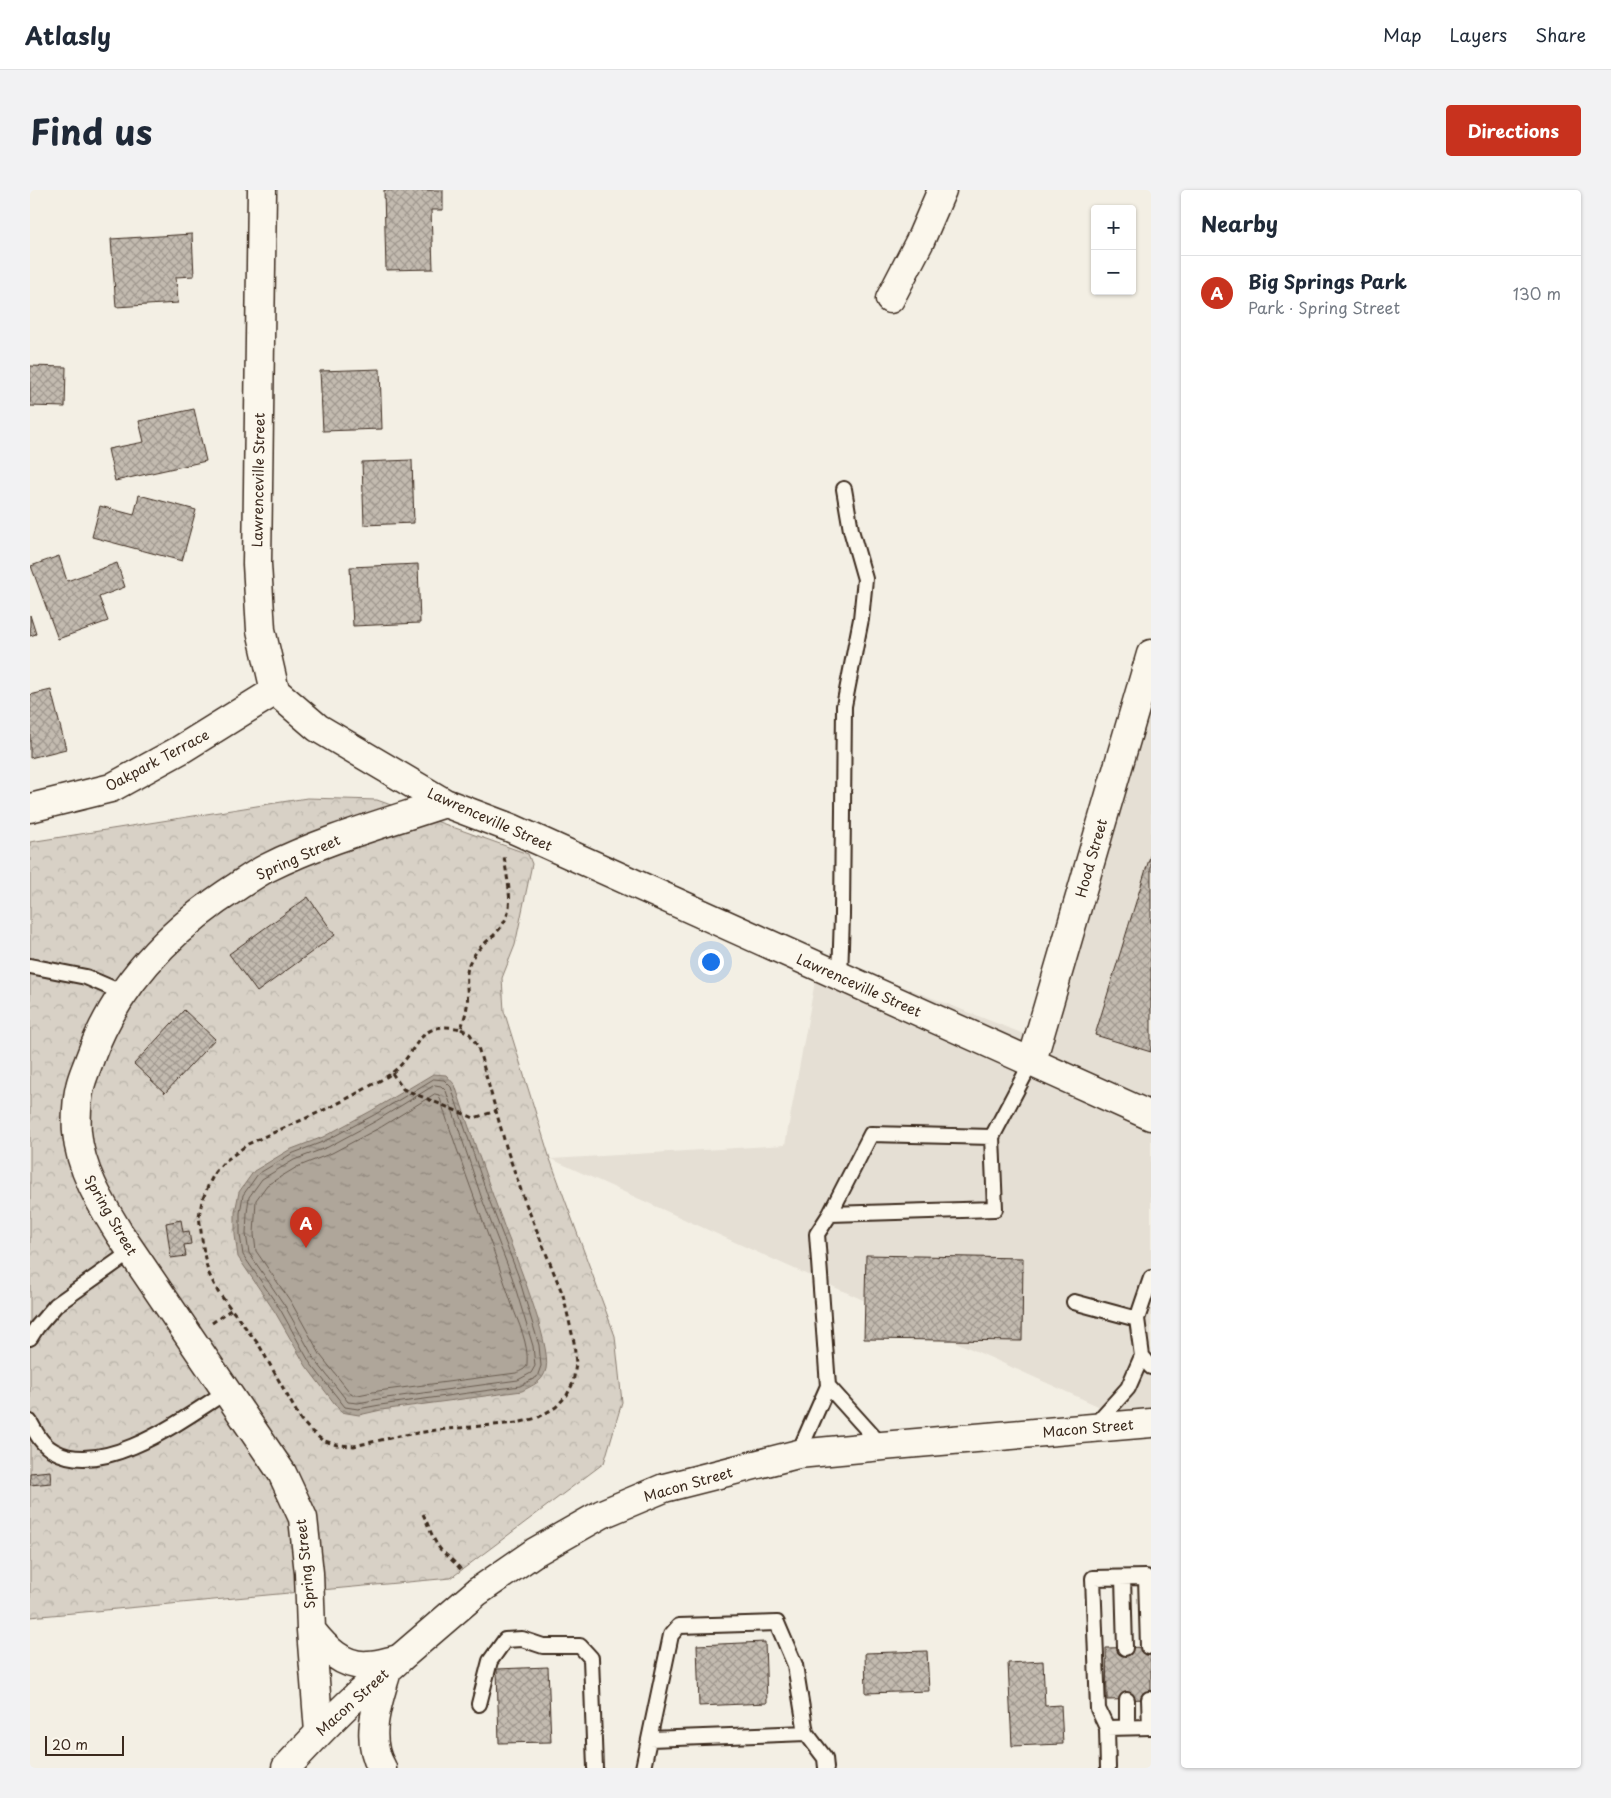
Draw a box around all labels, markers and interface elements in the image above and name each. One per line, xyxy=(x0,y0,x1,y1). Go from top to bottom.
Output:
text: Atlasly xyxy=(25,17,111,53)
text: Map xyxy=(1383,21,1422,48)
text: Layers xyxy=(1450,21,1507,48)
text: Share xyxy=(1535,21,1586,48)
text: Find us xyxy=(30,104,152,157)
button: Directions xyxy=(1446,105,1581,156)
map controls xyxy=(1091,205,1136,295)
button: + xyxy=(1091,205,1136,250)
text: Nearby xyxy=(1201,207,1278,239)
button: − xyxy=(1091,250,1136,295)
text: Big Springs Park xyxy=(1248,267,1407,295)
text: A xyxy=(1211,281,1223,305)
text: 130 m xyxy=(1513,281,1561,305)
text: Park · Spring Street xyxy=(1248,295,1400,319)
street label: Lawrenceville Street xyxy=(246,412,270,548)
street label: Oakpark Terrace xyxy=(101,724,213,796)
street label: Lawrenceville Street xyxy=(424,782,556,856)
street label: Hood Street xyxy=(1070,816,1112,900)
street label: Spring Street xyxy=(253,829,344,885)
street label: Lawrenceville Street xyxy=(793,948,925,1022)
your location xyxy=(698,949,724,975)
street label: Spring Street xyxy=(79,1171,143,1259)
pin: A xyxy=(290,1207,322,1248)
street label: Macon Street xyxy=(1041,1414,1135,1442)
street label: Macon Street xyxy=(641,1461,735,1507)
street label: Spring Street xyxy=(290,1518,320,1610)
street label: Macon Street xyxy=(311,1663,393,1740)
scale bar xyxy=(45,1733,124,1756)
text: 20 m xyxy=(52,1734,88,1755)

